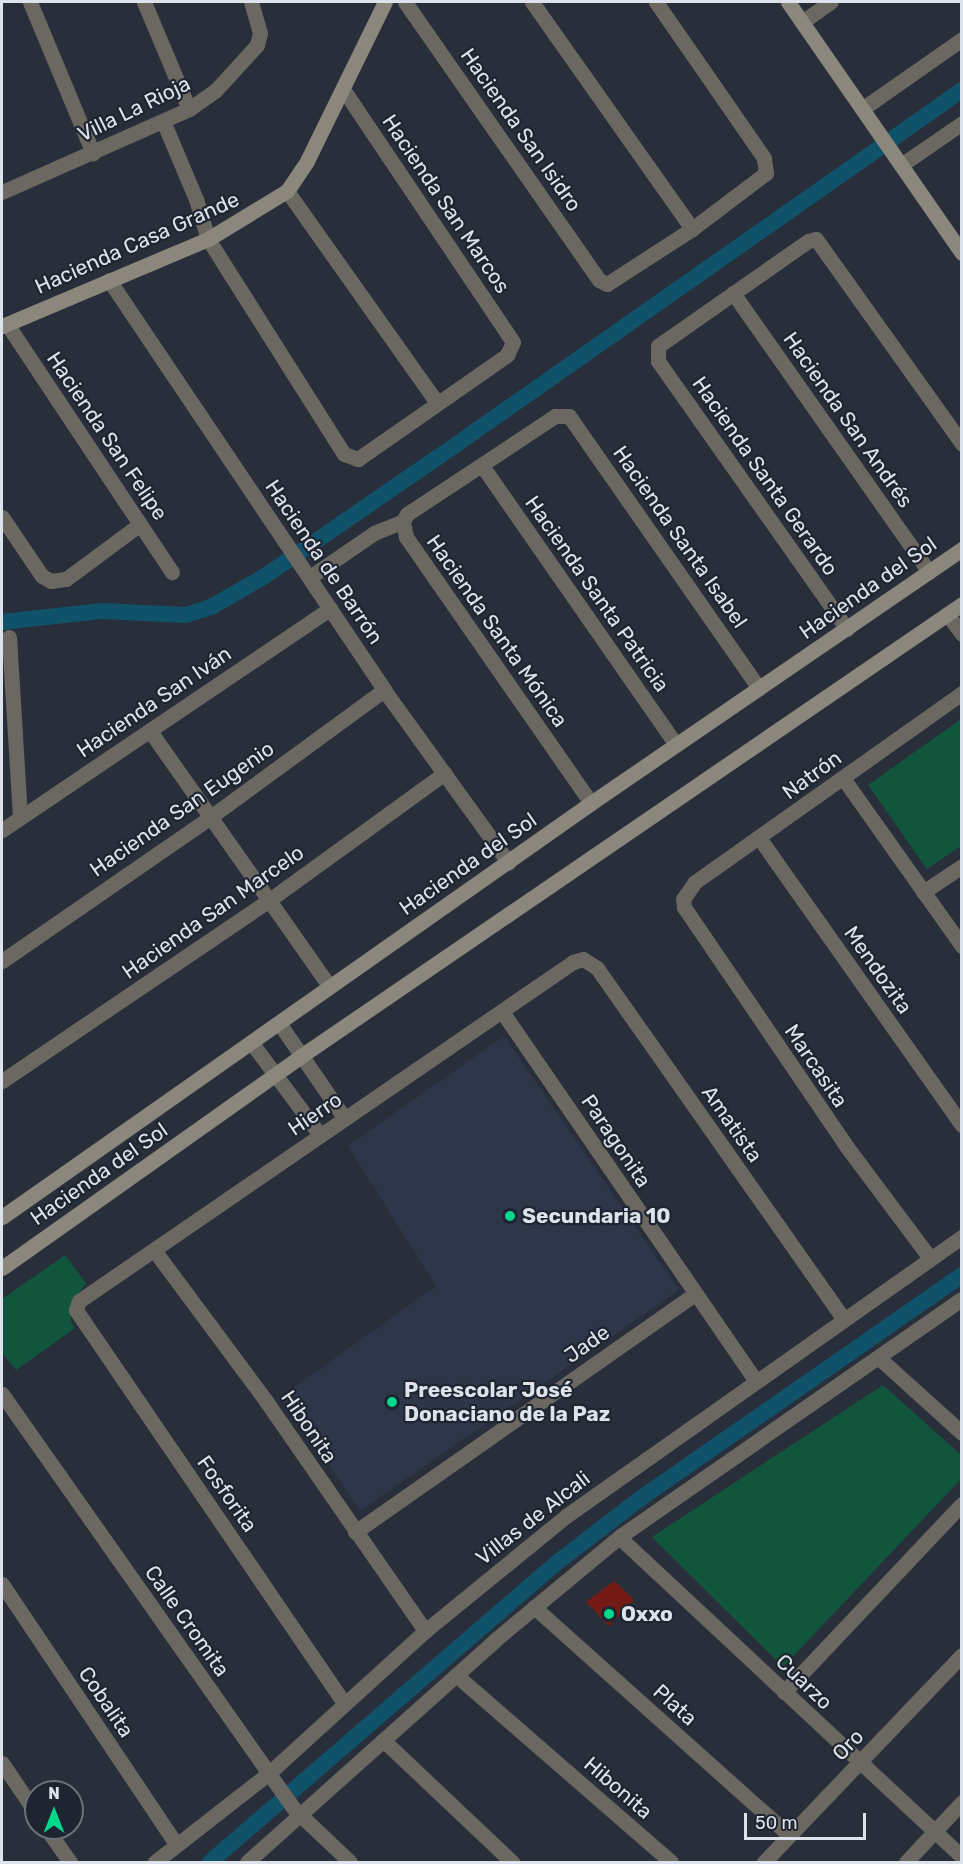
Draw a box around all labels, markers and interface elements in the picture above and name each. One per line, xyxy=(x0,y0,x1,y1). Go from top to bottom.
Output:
street label: Hacienda San Isidro xyxy=(455,44,587,216)
street label: Villa La Rioja xyxy=(74,71,194,147)
street label: Hacienda San Marcos xyxy=(377,110,515,298)
street label: Hacienda Casa Grande xyxy=(31,187,243,299)
street label: Hacienda San Andrés xyxy=(778,327,918,513)
street label: Hacienda San Felipe xyxy=(41,347,173,525)
street label: Hacienda Santa Gerardo xyxy=(687,372,843,580)
street label: Hacienda Santa Isabel xyxy=(608,441,752,633)
street label: Hacienda de Barrón xyxy=(260,475,388,649)
street label: Hacienda Santa Patricia xyxy=(520,491,674,697)
street label: Hacienda Santa Mónica xyxy=(421,530,573,732)
street label: Hacienda del Sol xyxy=(795,531,941,645)
street label: Hacienda San Iván xyxy=(72,641,236,763)
street label: Hacienda San Eugenio xyxy=(85,736,279,882)
street label: Natrón xyxy=(778,745,846,805)
street label: Hacienda del Sol xyxy=(395,807,541,921)
street label: Hacienda San Marcelo xyxy=(117,840,309,984)
street label: Mendozita xyxy=(839,921,917,1019)
street label: Marcasita xyxy=(779,1020,853,1112)
street label: Amatista xyxy=(696,1081,768,1167)
street label: Hierro xyxy=(283,1087,347,1141)
street label: Paragonita xyxy=(576,1090,656,1192)
street label: Hacienda del Sol xyxy=(26,1117,172,1231)
place label: Secundaria 10 xyxy=(522,1203,671,1229)
marker: Secundaria 10 xyxy=(503,1209,517,1223)
street label: Jade xyxy=(560,1320,614,1368)
place label: Preescolar José Donaciano de la Paz xyxy=(404,1377,610,1427)
street label: Hibonita xyxy=(276,1386,342,1468)
marker: Preescolar José Donaciano de la Paz xyxy=(385,1395,399,1409)
street label: Fosforita xyxy=(192,1451,262,1537)
street label: Villas de Alcali xyxy=(471,1465,595,1571)
street label: Calle Cromita xyxy=(139,1561,235,1681)
place label: Oxxo xyxy=(621,1601,673,1627)
marker: Oxxo xyxy=(602,1607,616,1621)
street label: Cuarzo xyxy=(770,1649,838,1715)
street label: Cobalita xyxy=(73,1662,139,1742)
street label: Plata xyxy=(648,1679,702,1731)
street label: Oro xyxy=(827,1724,869,1766)
street label: Hibonita xyxy=(579,1752,657,1824)
north arrow xyxy=(24,1780,84,1840)
text: N xyxy=(48,1784,60,1803)
scale bar xyxy=(747,1801,868,1839)
text: 50 m xyxy=(755,1812,798,1834)

